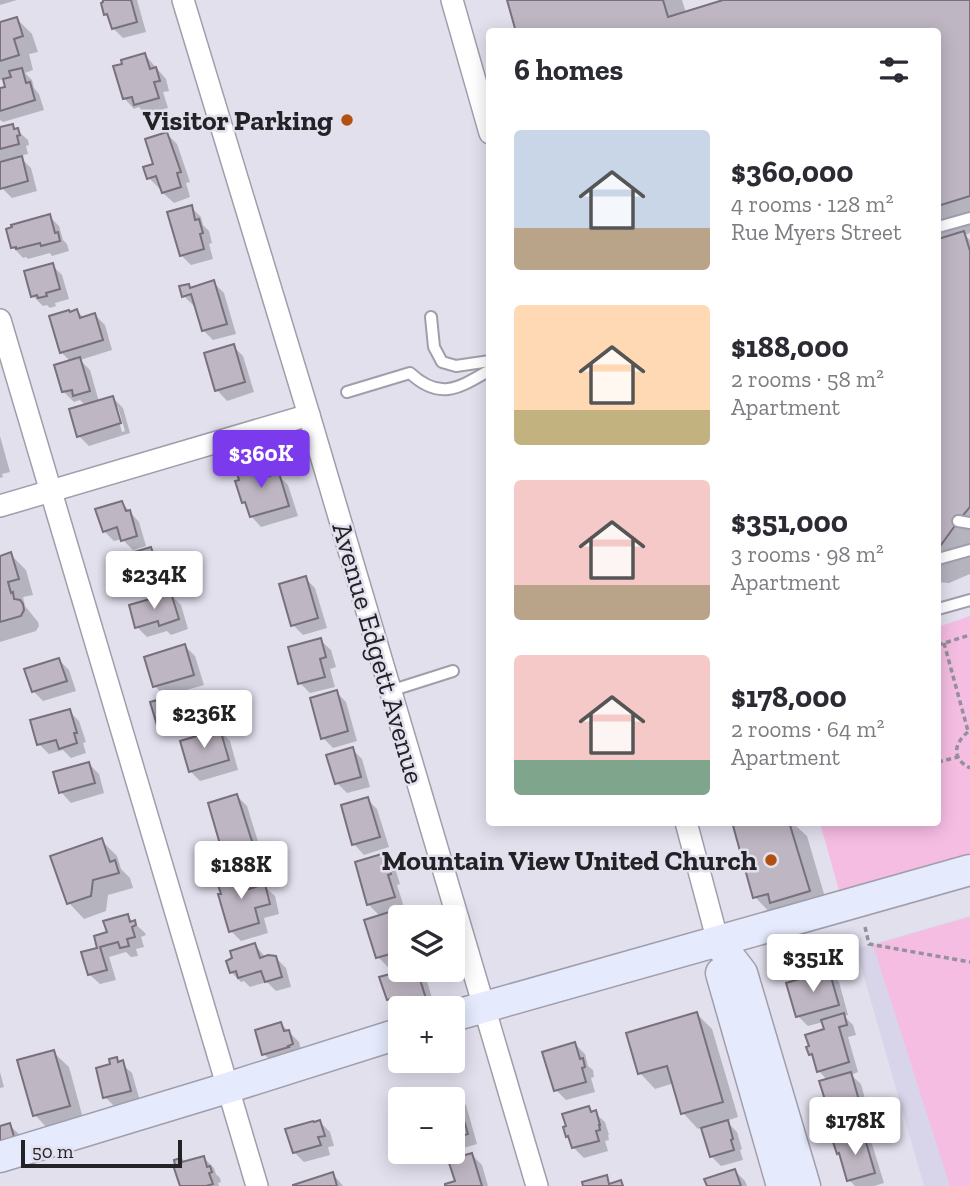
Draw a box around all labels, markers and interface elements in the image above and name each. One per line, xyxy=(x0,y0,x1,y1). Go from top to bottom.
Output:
icon: filters xyxy=(875,51,913,89)
text: 6 homes xyxy=(514,52,623,88)
place label: Visitor Parking xyxy=(143,104,333,137)
marker: Visitor Parking xyxy=(339,112,355,128)
text: $360,000 xyxy=(731,154,854,190)
icon: home xyxy=(570,158,654,242)
text: 4 rooms · 128 m² xyxy=(731,190,893,218)
text: Rue Myers Street xyxy=(731,218,901,246)
text: $188,000 xyxy=(731,329,849,365)
icon: home xyxy=(570,333,654,417)
text: 2 rooms · 58 m² xyxy=(731,365,884,393)
text: Apartment xyxy=(731,393,840,421)
pin: $360K xyxy=(212,430,310,490)
text: $360K xyxy=(229,439,293,467)
text: $351,000 xyxy=(731,504,848,540)
icon: home xyxy=(570,508,654,592)
street label: Avenue Edgett Avenue xyxy=(325,519,432,788)
text: 3 rooms · 98 m² xyxy=(731,540,884,568)
pin: $234K xyxy=(105,552,203,611)
text: $234K xyxy=(122,560,186,588)
text: Apartment xyxy=(731,568,840,596)
text: $178,000 xyxy=(731,679,847,715)
icon: home xyxy=(570,683,654,767)
pin: $236K xyxy=(155,690,253,750)
text: $236K xyxy=(172,699,236,727)
text: 2 rooms · 64 m² xyxy=(731,715,884,743)
text: Apartment xyxy=(731,743,840,771)
pin: $188K xyxy=(192,842,290,901)
place label: Mountain View United Church xyxy=(382,844,757,877)
text: $188K xyxy=(211,850,271,878)
marker: Mountain View United Church xyxy=(763,852,779,868)
map controls xyxy=(388,905,465,1164)
button: layers xyxy=(388,905,465,982)
pin: $351K xyxy=(764,934,862,994)
text: $351K xyxy=(783,943,843,971)
button: + xyxy=(388,996,465,1073)
button: − xyxy=(388,1087,465,1164)
pin: $178K xyxy=(806,1098,904,1157)
text: $178K xyxy=(825,1106,885,1134)
scale bar xyxy=(21,1137,182,1169)
text: 50 m xyxy=(32,1140,73,1163)

